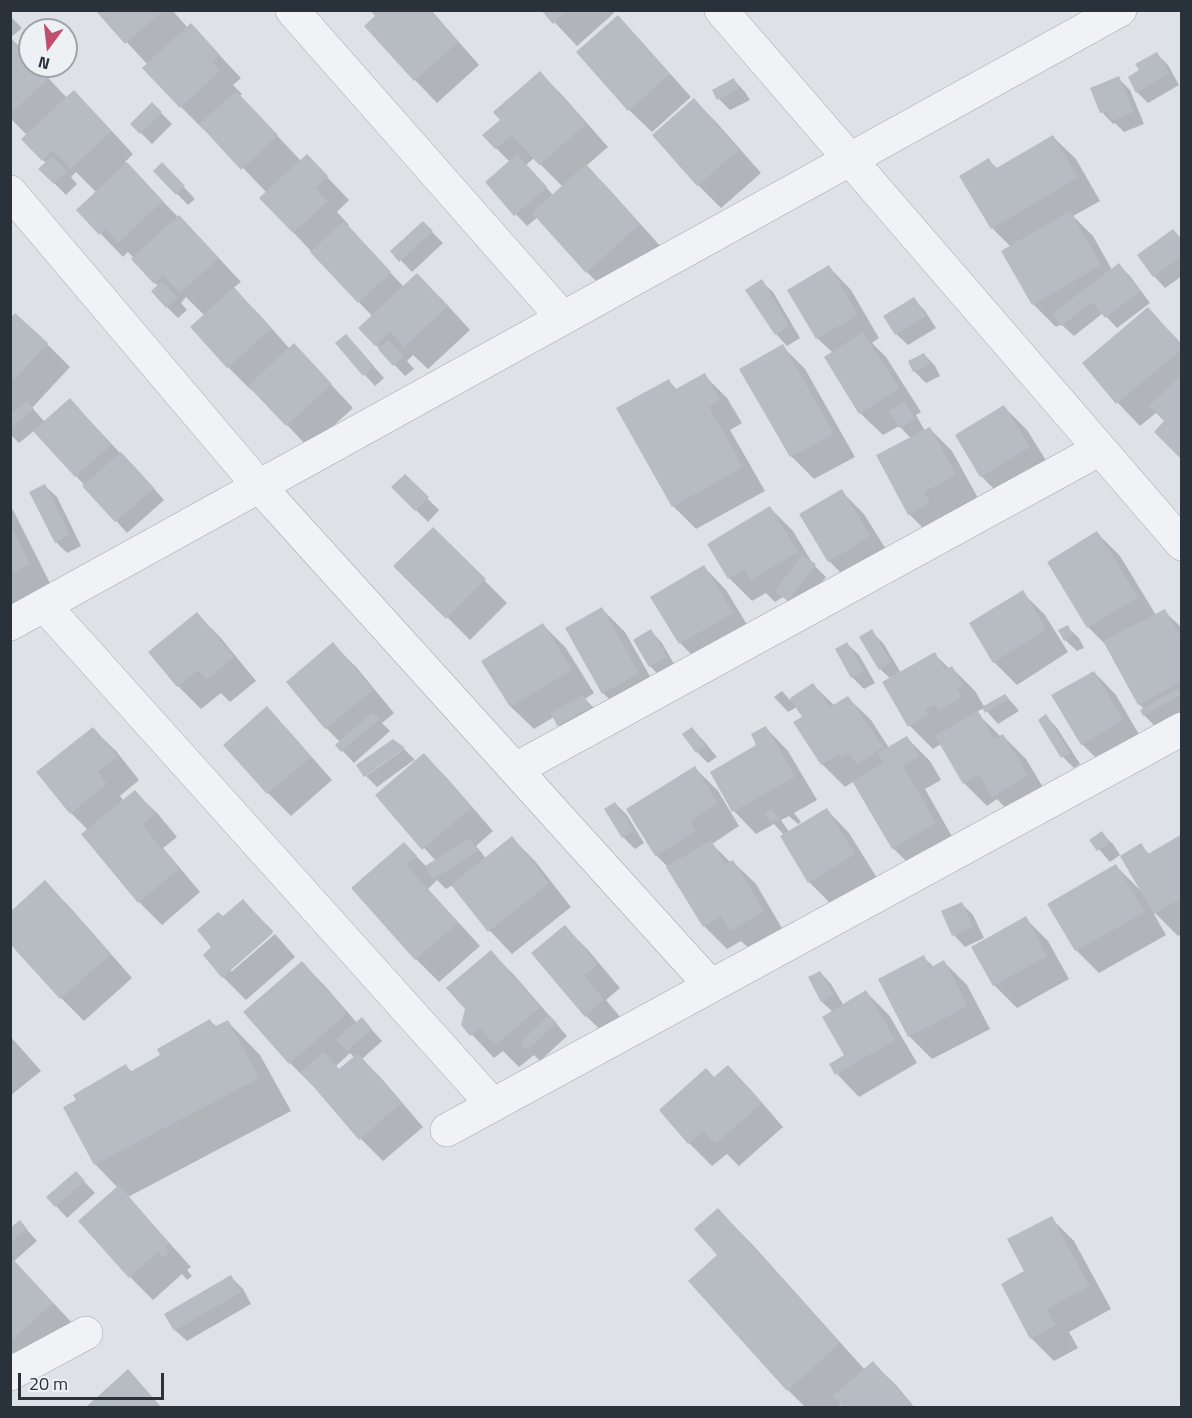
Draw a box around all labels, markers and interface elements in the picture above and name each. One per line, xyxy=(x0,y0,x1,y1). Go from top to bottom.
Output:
north arrow xyxy=(18,18,78,78)
text: N xyxy=(35,50,52,76)
scale bar xyxy=(21,1361,166,1399)
text: 20 m xyxy=(29,1370,68,1397)

